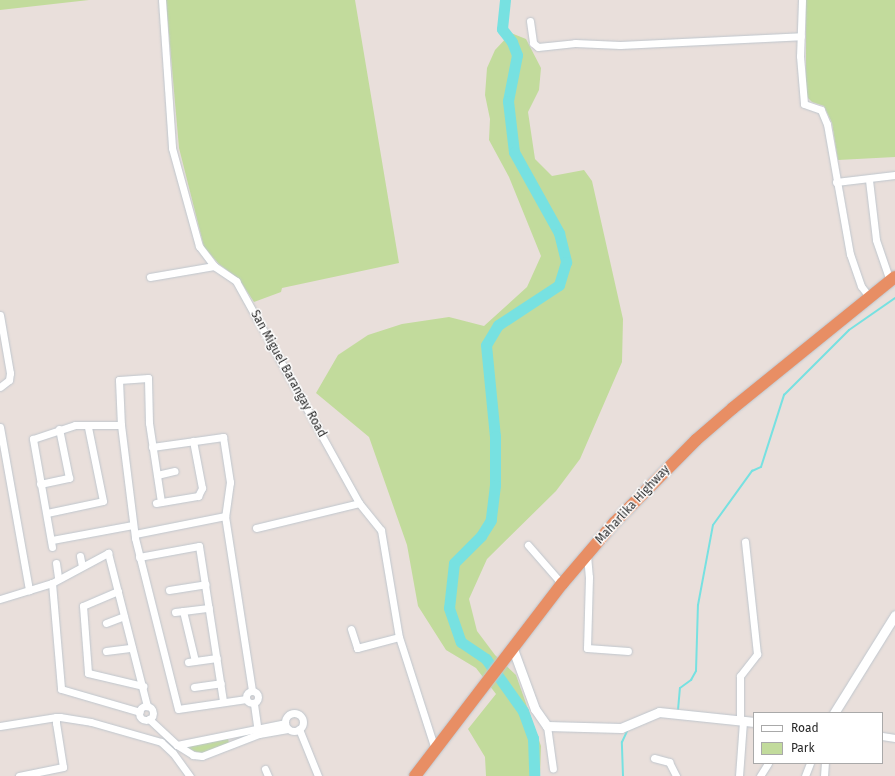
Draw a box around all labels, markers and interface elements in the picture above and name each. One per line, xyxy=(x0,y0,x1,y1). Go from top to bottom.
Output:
street label: San Miguel Barangay Road xyxy=(247,308,329,440)
street label: Maharlika Highway xyxy=(593,463,673,547)
legend xyxy=(753,712,883,764)
text: Road xyxy=(791,721,819,735)
text: Park xyxy=(791,741,815,755)

